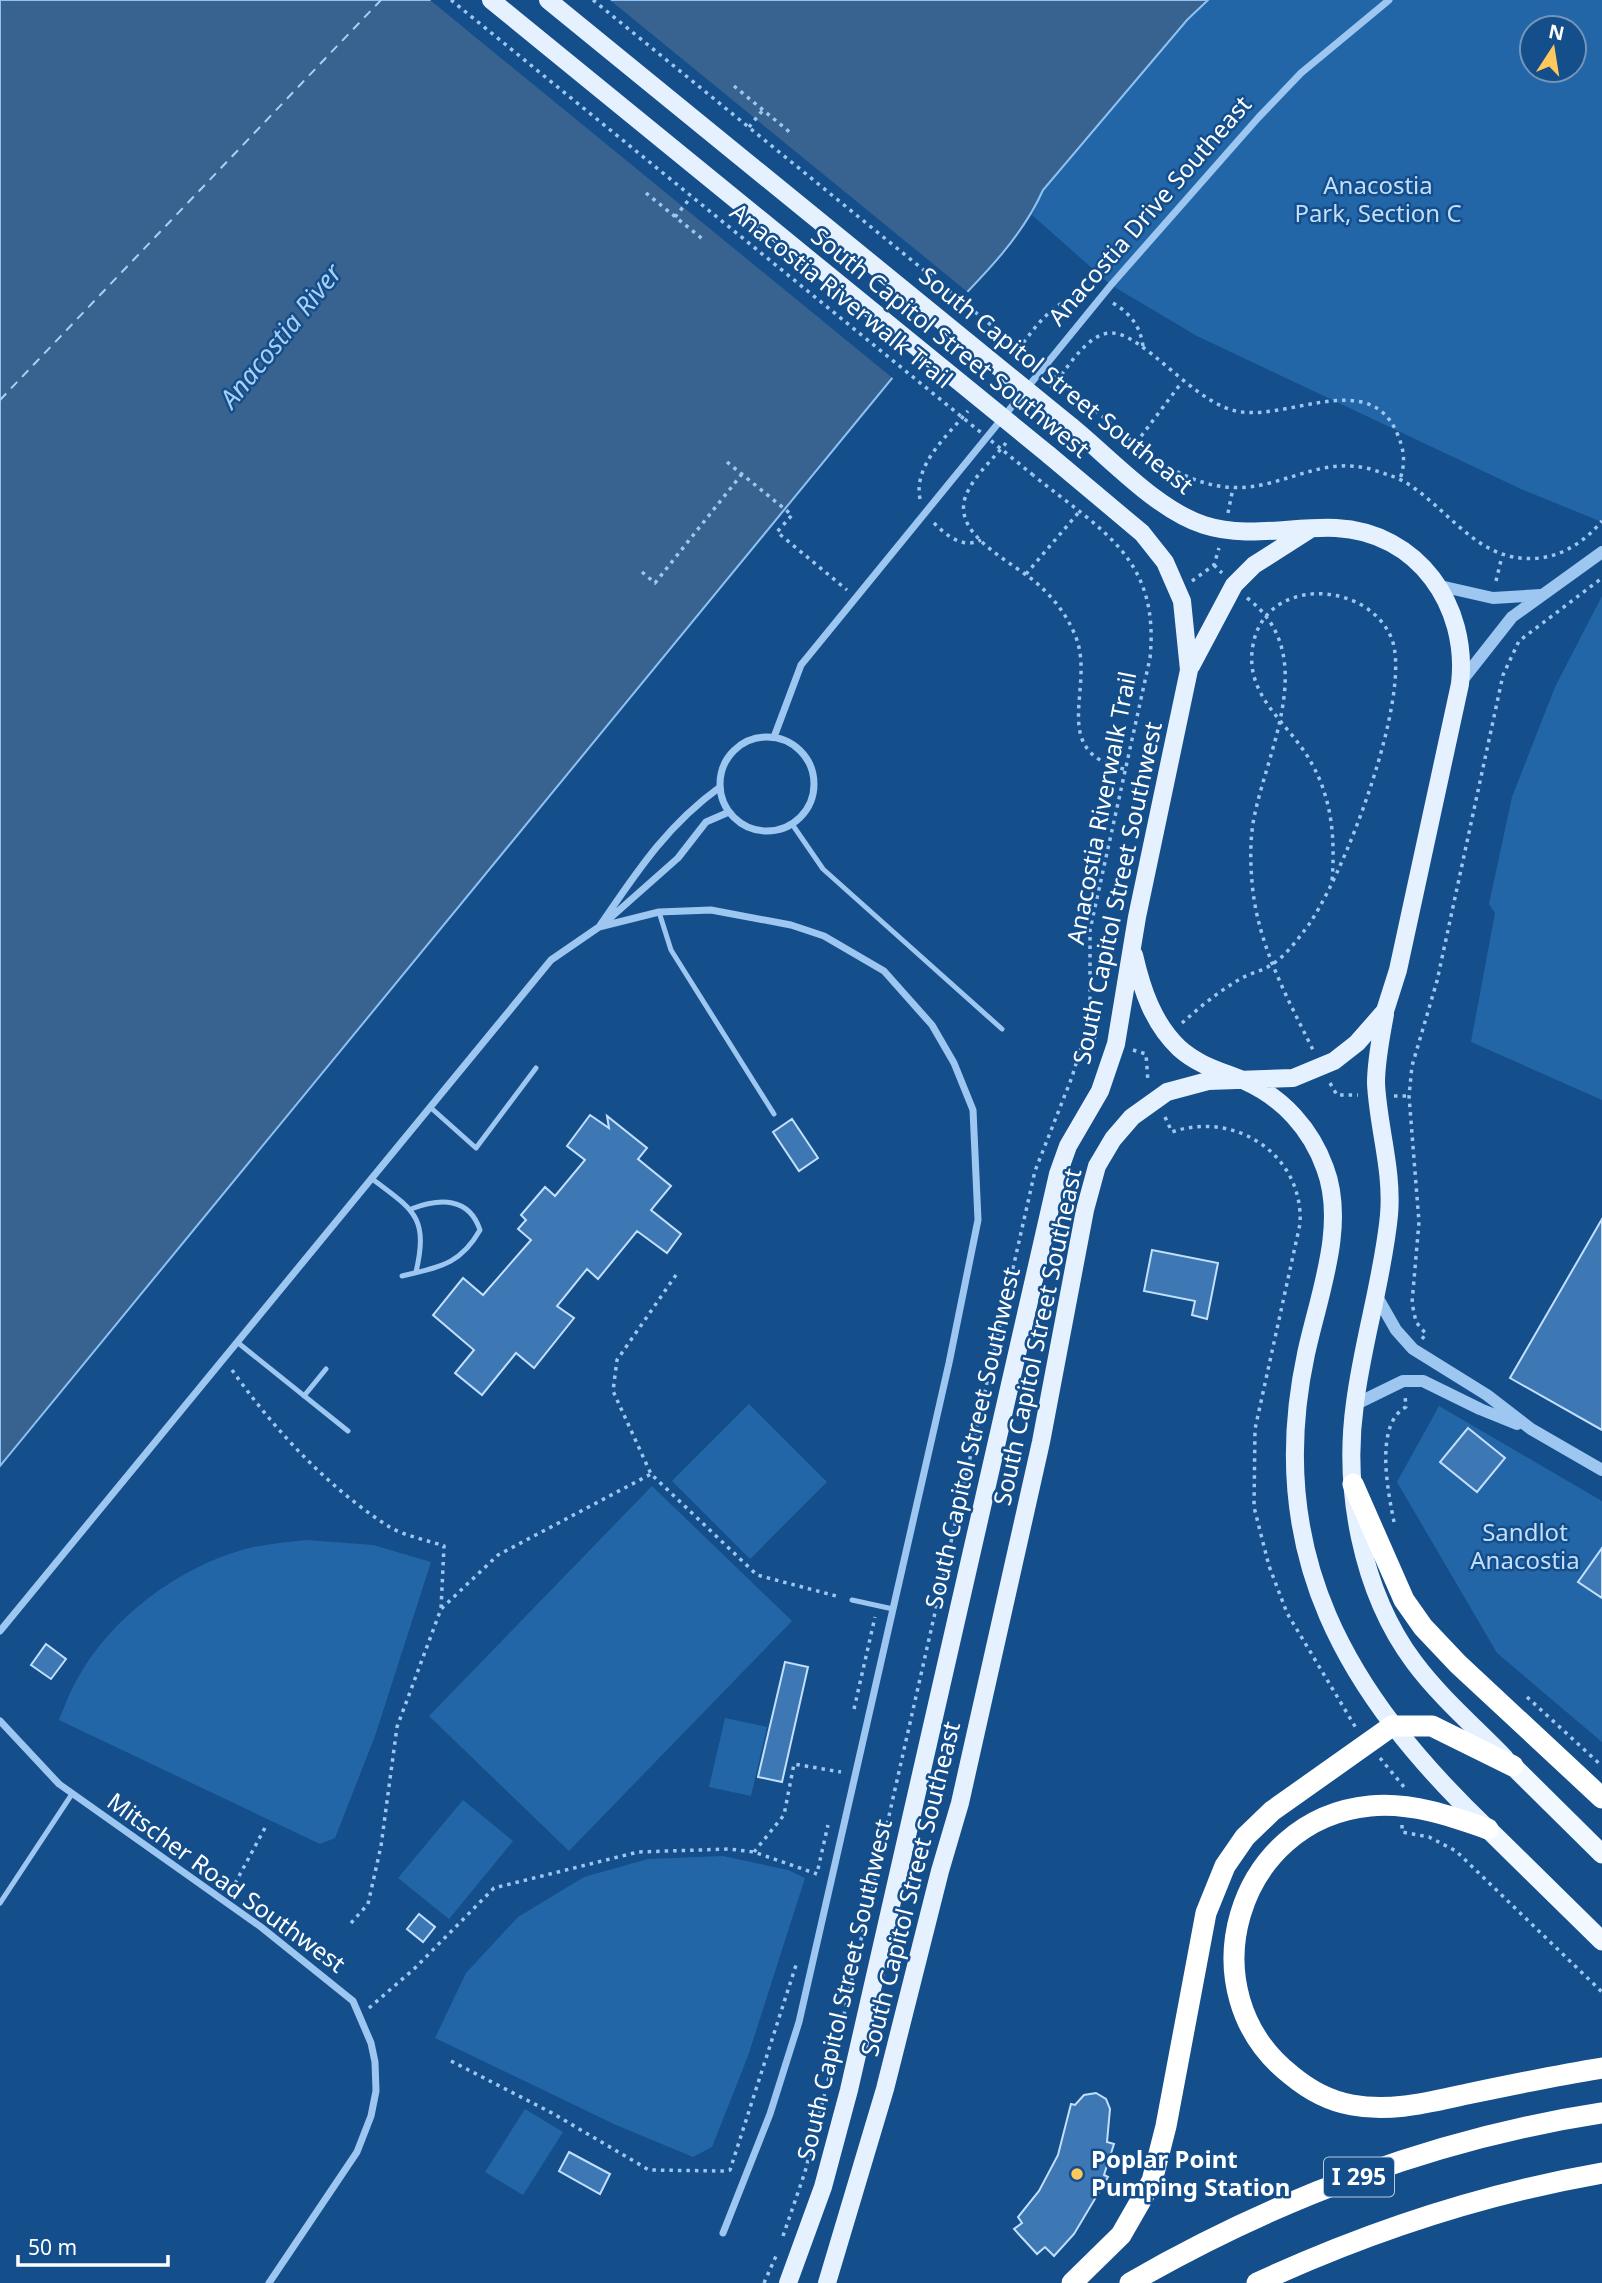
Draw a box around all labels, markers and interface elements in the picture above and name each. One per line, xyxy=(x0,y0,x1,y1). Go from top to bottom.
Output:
north arrow xyxy=(1518,14,1588,84)
text: N xyxy=(1546,18,1567,47)
street label: Anacostia Drive Southeast xyxy=(1040,88,1258,332)
park label: Anacostia Park, Section C xyxy=(1294,168,1462,229)
street label: Anacostia Riverwalk Trail xyxy=(724,195,960,395)
street label: South Capitol Street Southwest xyxy=(805,219,1097,465)
water label: Anacostia River xyxy=(210,254,351,417)
street label: South Capitol Street Southeast xyxy=(913,259,1201,501)
street label: Anacostia Riverwalk Trail xyxy=(1058,668,1143,947)
street label: South Capitol Street Southwest xyxy=(1064,718,1169,1067)
street label: South Capitol Street Southeast xyxy=(985,1165,1088,1508)
street label: South Capitol Street Southwest xyxy=(916,1263,1027,1612)
park label: Sandlot Anacostia xyxy=(1470,1515,1580,1576)
street label: South Capitol Street Southeast xyxy=(852,1717,967,2059)
street label: Mitscher Road Southwest xyxy=(101,1784,353,1980)
street label: South Capitol Street Southwest xyxy=(788,1815,899,2164)
place label: Poplar Point Pumping Station xyxy=(1091,2142,1290,2203)
road number: I 295 xyxy=(1324,2158,1394,2196)
marker: Poplar Point Pumping Station xyxy=(1069,2166,1085,2182)
scale bar xyxy=(18,2224,168,2268)
text: 50 m xyxy=(28,2233,77,2261)

